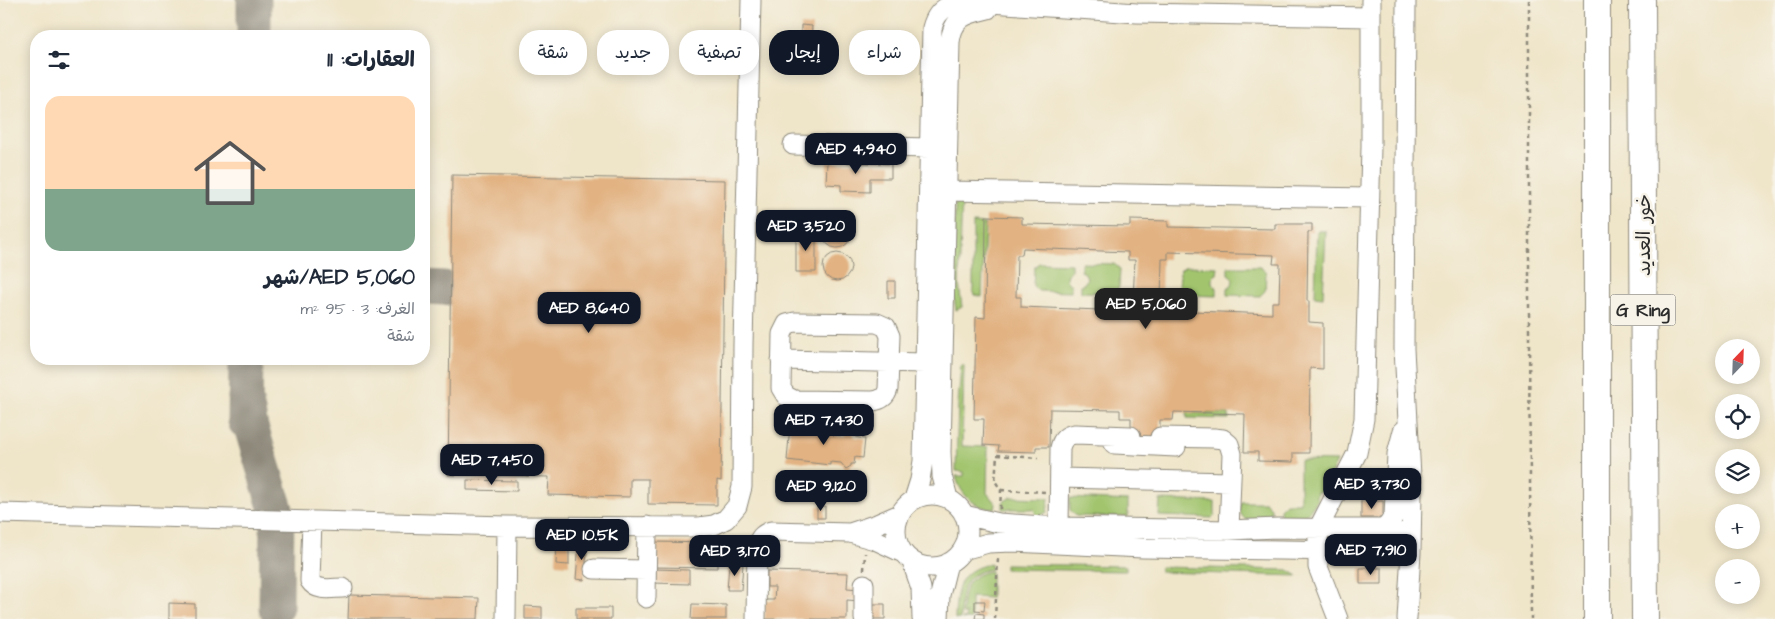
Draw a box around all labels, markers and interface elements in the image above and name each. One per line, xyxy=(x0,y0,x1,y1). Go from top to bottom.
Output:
chip: شقة xyxy=(519,30,587,75)
chip: جديد xyxy=(597,30,669,75)
chip: تصفية xyxy=(679,30,759,75)
chip: إيجار xyxy=(769,30,839,75)
chip: شراء xyxy=(849,30,920,75)
text: العقارات: 11 xyxy=(327,45,415,74)
icon: filters xyxy=(45,46,73,74)
icon: home xyxy=(185,128,275,218)
pin: AED 4,940 xyxy=(799,132,913,175)
text: AED 4,940 xyxy=(816,138,896,160)
street label: خور العديد xyxy=(1631,194,1658,276)
pin: AED 3,520 xyxy=(749,210,863,252)
text: AED 3,520 xyxy=(767,215,845,237)
text: AED 5,060/شهر xyxy=(264,263,415,292)
pin: AED 5,060 xyxy=(1089,288,1203,330)
pin: AED 8,640 xyxy=(532,292,646,334)
text: AED 5,060 xyxy=(1106,293,1186,315)
road number: G Ring xyxy=(1610,294,1676,326)
text: AED 8,640 xyxy=(549,297,629,319)
text: الغرف: 3 · 95 m² xyxy=(301,298,415,320)
text: شقة xyxy=(387,325,415,347)
north arrow xyxy=(1715,339,1760,384)
map controls xyxy=(1715,339,1760,604)
button: locate xyxy=(1715,394,1760,439)
pin: AED 7,430 xyxy=(767,404,881,446)
text: AED 7,430 xyxy=(785,409,863,431)
pin: AED 7,450 xyxy=(435,444,549,486)
text: AED 7,450 xyxy=(451,449,533,471)
button: layers xyxy=(1715,449,1760,494)
pin: AED 3,730 xyxy=(1315,468,1429,510)
pin: AED 9,120 xyxy=(764,470,878,512)
text: AED 3,730 xyxy=(1334,473,1410,495)
text: AED 9,120 xyxy=(786,475,856,497)
button: + xyxy=(1715,504,1760,549)
pin: AED 10.5K xyxy=(525,518,639,561)
text: AED 10.5K xyxy=(546,524,618,546)
pin: AED 3,170 xyxy=(678,534,792,577)
pin: AED 7,910 xyxy=(1314,534,1428,576)
text: AED 7,910 xyxy=(1336,539,1406,561)
text: AED 3,170 xyxy=(700,540,770,562)
button: − xyxy=(1715,559,1760,604)

